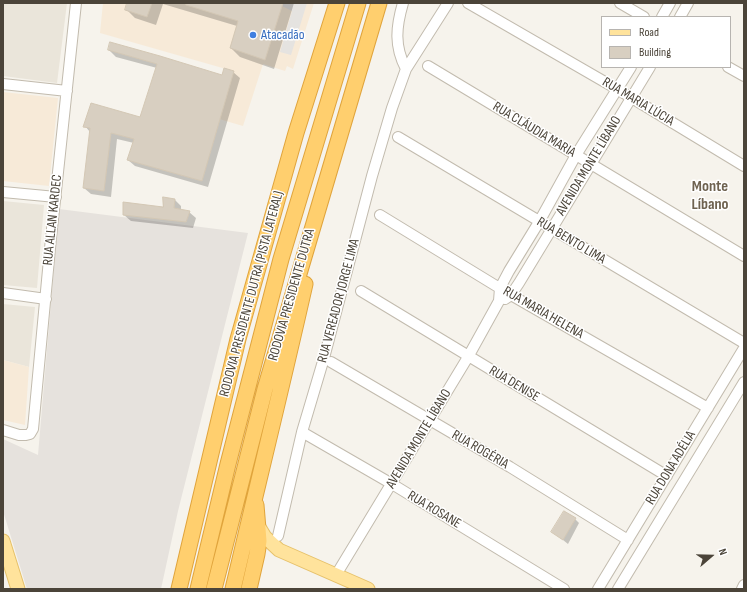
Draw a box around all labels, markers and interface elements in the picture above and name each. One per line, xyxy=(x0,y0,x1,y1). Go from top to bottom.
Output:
legend xyxy=(601,16,731,68)
text: Road xyxy=(639,25,659,40)
place label: Atacadão xyxy=(261,27,304,43)
marker: Atacadão xyxy=(248,30,258,40)
text: Building xyxy=(639,45,671,60)
street label: RUA MARIA LÚCIA xyxy=(599,74,677,130)
street label: RUA CLÁUDIA MARIA xyxy=(489,99,579,161)
street label: AVENIDA MONTE LÍBANO xyxy=(553,113,625,219)
street label: RUA ALLAN KARDEC xyxy=(40,174,66,266)
district label: Monte Líbano xyxy=(691,177,729,215)
street label: RODOVIA PRESIDENTE DUTRA (PISTA LATERAL) xyxy=(216,189,288,399)
street label: RUA BENTO LIMA xyxy=(533,214,609,268)
street label: RODOVIA PRESIDENTE DUTRA xyxy=(265,227,319,363)
street label: RUA VEREADOR JORGE LIMA xyxy=(314,237,364,365)
street label: RUA MARIA HELENA xyxy=(500,283,586,343)
street label: RUA DENISE xyxy=(486,362,542,406)
street label: AVENIDA MONTE LÍBANO xyxy=(383,386,455,492)
street label: RUA ROGÉRIA xyxy=(449,427,511,473)
street label: RUA DONA ADÉLIA xyxy=(642,428,700,508)
street label: RUA ROSANE xyxy=(404,487,464,533)
north arrow xyxy=(691,536,731,576)
text: N xyxy=(716,547,730,557)

